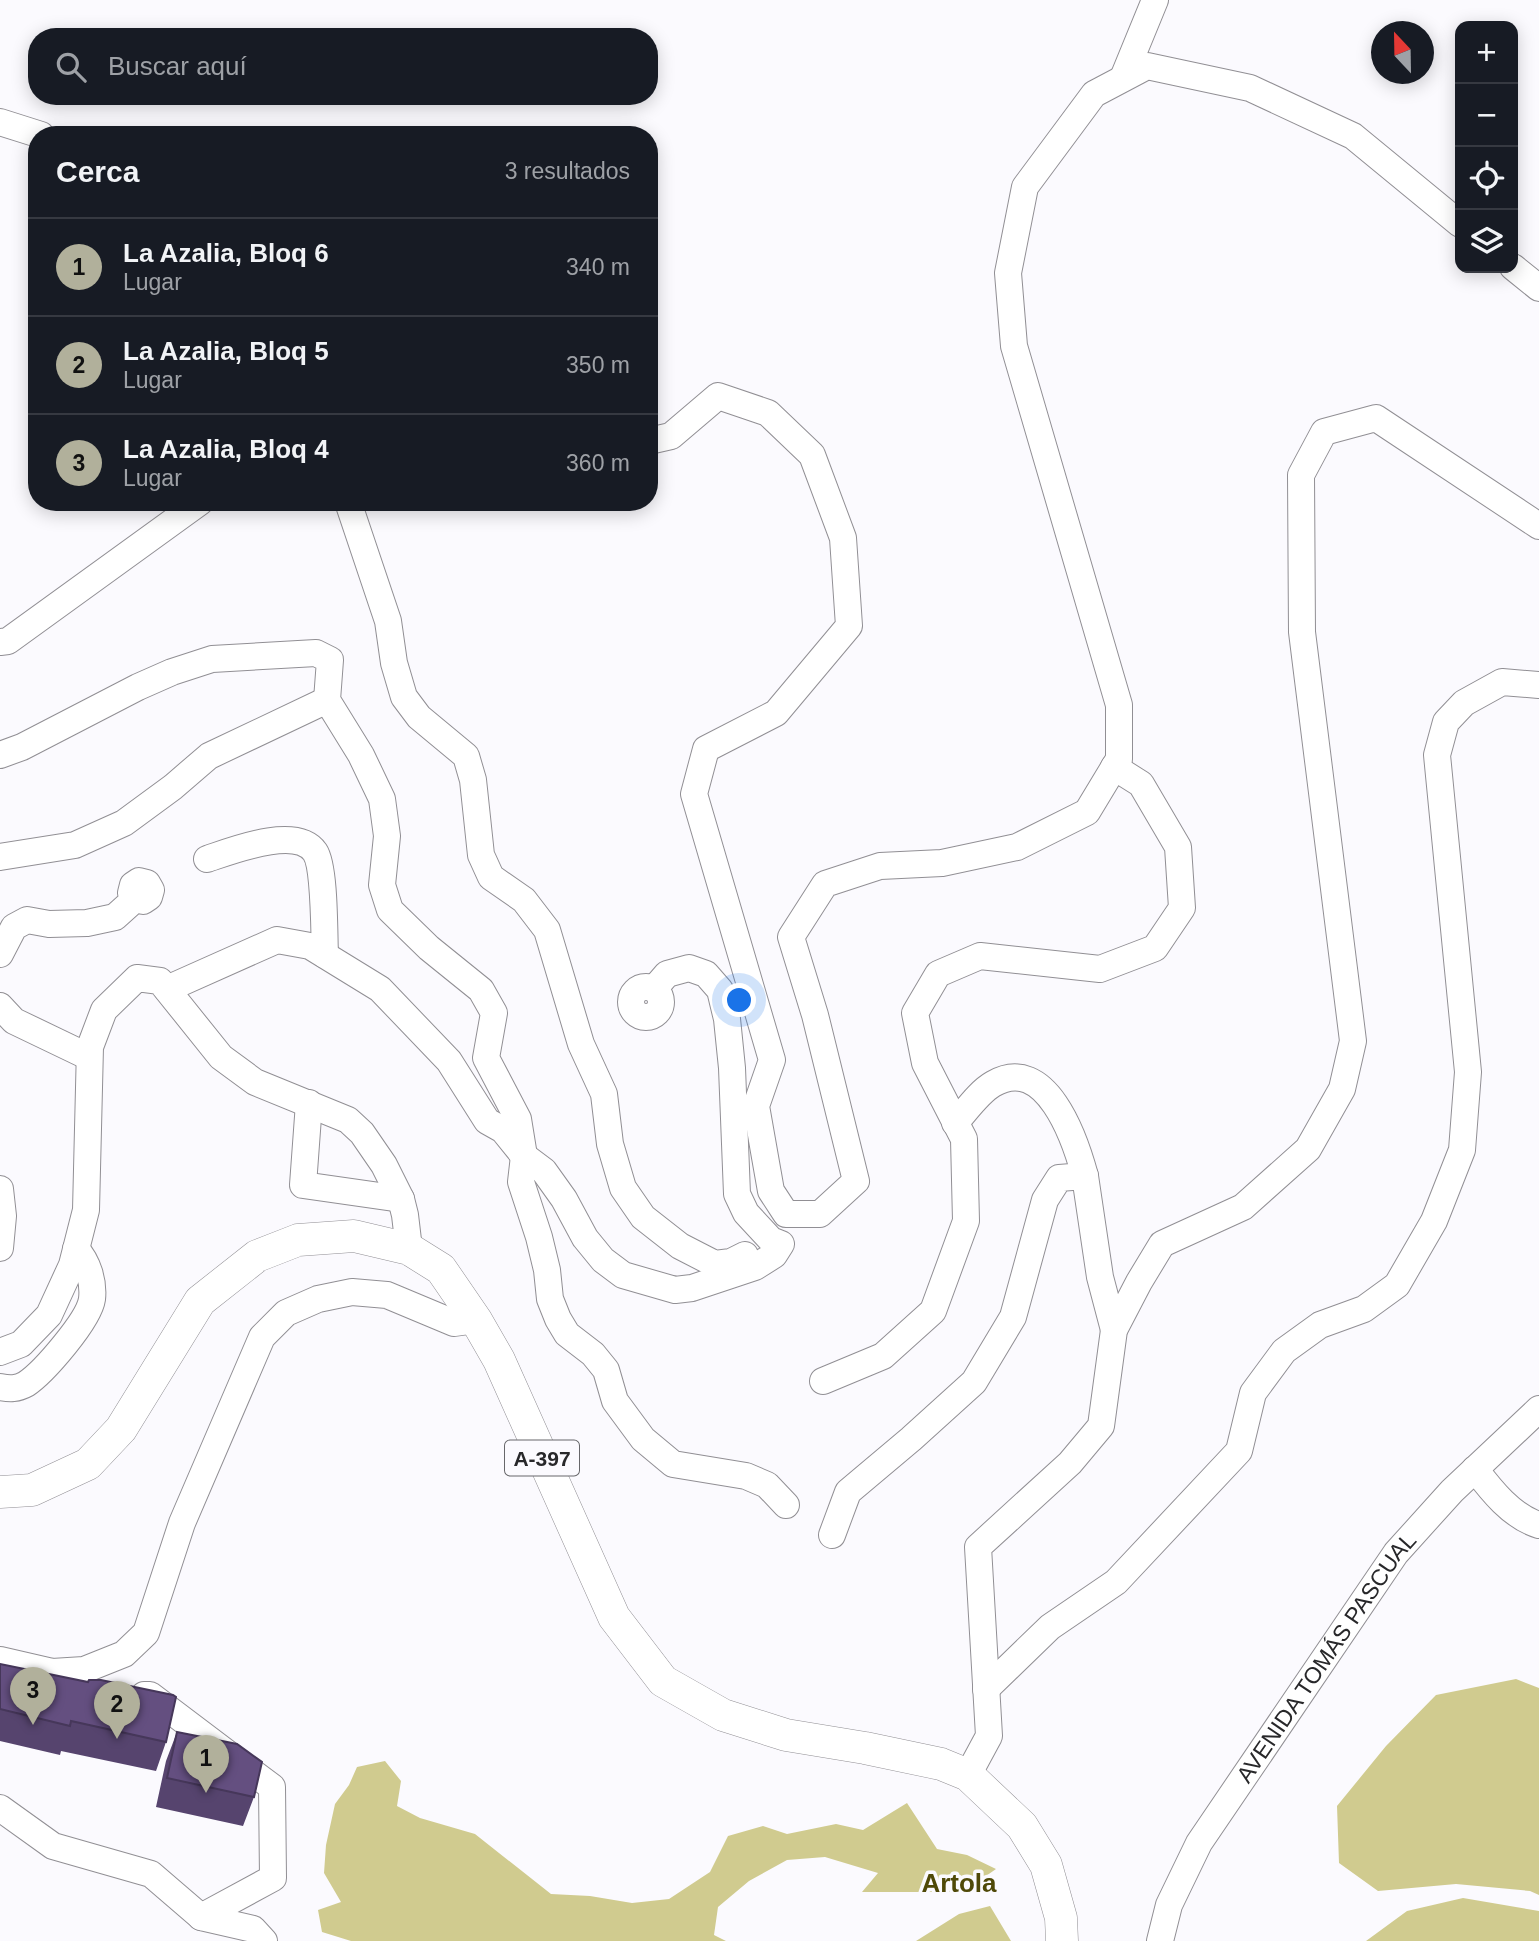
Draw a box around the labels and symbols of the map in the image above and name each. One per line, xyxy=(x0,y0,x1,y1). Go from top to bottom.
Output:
north arrow xyxy=(1371,21,1434,84)
your location xyxy=(722,983,756,1017)
road number: A-397 xyxy=(505,1440,579,1476)
street label: AVENIDA TOMÁS PASCUAL xyxy=(1231,1527,1421,1787)
pin: 3 xyxy=(10,1667,56,1725)
pin: 2 xyxy=(94,1681,140,1739)
pin: 1 xyxy=(183,1735,229,1793)
district label: Artola xyxy=(921,1868,997,1898)

